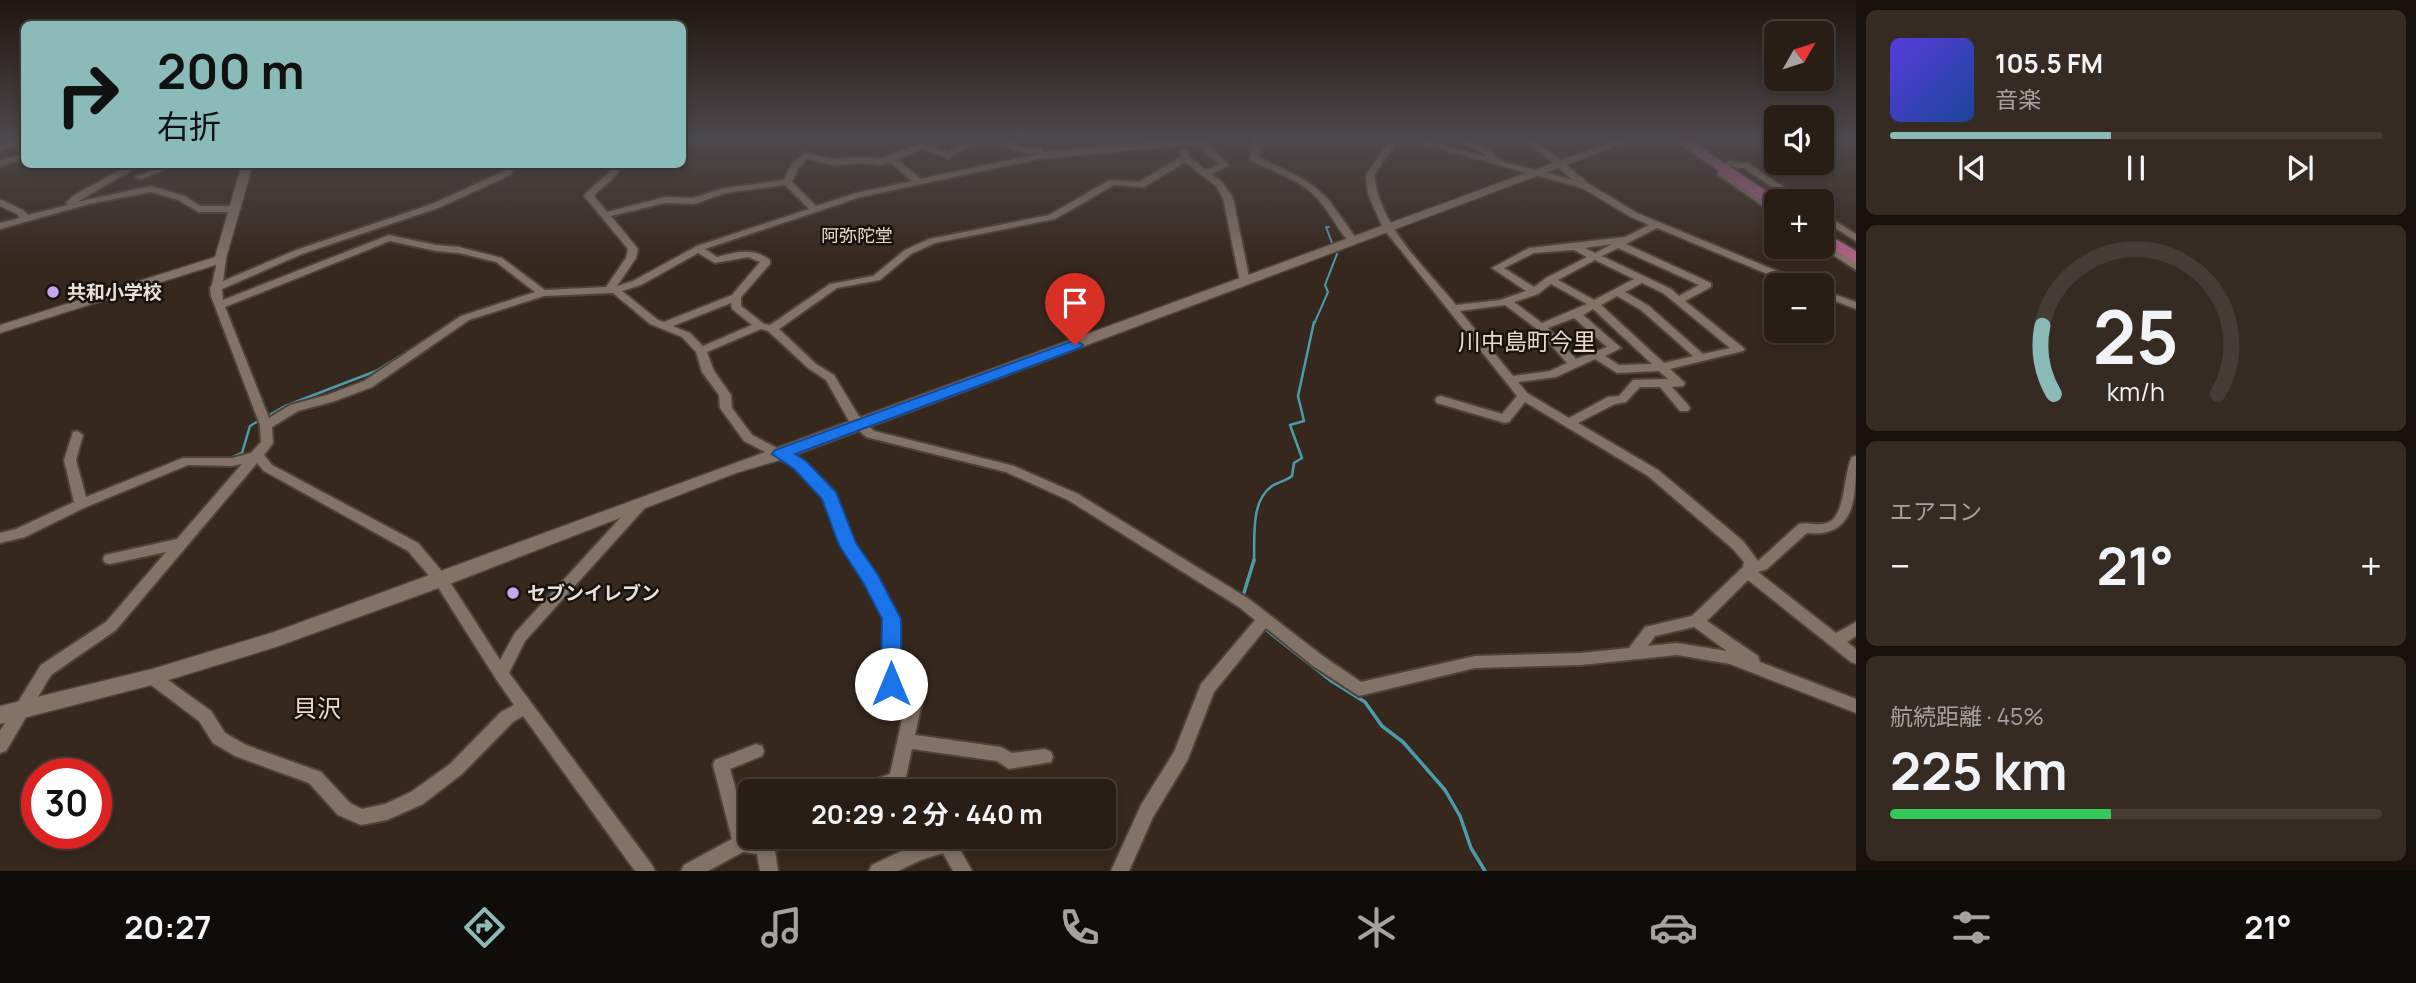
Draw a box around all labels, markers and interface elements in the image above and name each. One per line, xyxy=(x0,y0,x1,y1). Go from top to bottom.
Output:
north arrow xyxy=(1764,21,1834,91)
map controls xyxy=(1764,21,1834,343)
text: 200 m xyxy=(157,37,305,104)
text: 105.5 FM xyxy=(1995,45,2103,81)
icon: right xyxy=(42,49,133,140)
text: 音楽 xyxy=(1995,83,2041,115)
text: 右折 xyxy=(157,104,221,148)
button: sound xyxy=(1764,105,1834,175)
icon: previous xyxy=(1953,149,1991,187)
icon: pause xyxy=(2117,149,2155,187)
icon: next xyxy=(2281,149,2319,187)
button: + xyxy=(1764,189,1834,259)
district label: 阿弥陀堂 xyxy=(821,223,893,247)
pin xyxy=(1045,273,1105,345)
button: − xyxy=(1764,273,1834,343)
place label: 共和小学校 xyxy=(67,279,162,305)
marker: 共和小学校 xyxy=(45,284,61,300)
icon: arrive xyxy=(1056,284,1094,322)
text: 25 xyxy=(2093,286,2179,386)
district label: 川中島町今里 xyxy=(1458,325,1596,357)
text: km/h xyxy=(2107,374,2165,409)
text: エアコン xyxy=(1890,495,1982,527)
text: 21° xyxy=(2097,530,2174,601)
text: − xyxy=(1890,539,1911,591)
text: + xyxy=(2360,539,2382,591)
place label: セブンイレブン xyxy=(527,580,660,606)
marker: セブンイレブン xyxy=(505,585,521,601)
position arrow xyxy=(854,647,928,721)
district label: 貝沢 xyxy=(293,691,341,724)
text: 航続距離 · 45% xyxy=(1890,700,2044,732)
text: 225 km xyxy=(1890,735,2068,806)
speed limit sign: 30 xyxy=(21,758,112,849)
text: 20:29 · 2 分 · 440 m xyxy=(811,796,1043,832)
icon: directions xyxy=(460,903,509,952)
icon: music xyxy=(757,903,806,952)
icon: phone xyxy=(1055,903,1104,952)
icon: climate xyxy=(1352,903,1401,952)
icon: car xyxy=(1649,903,1698,952)
icon: filters xyxy=(1947,903,1996,952)
text: 20:27 xyxy=(124,905,211,949)
text: 21° xyxy=(2244,905,2292,949)

